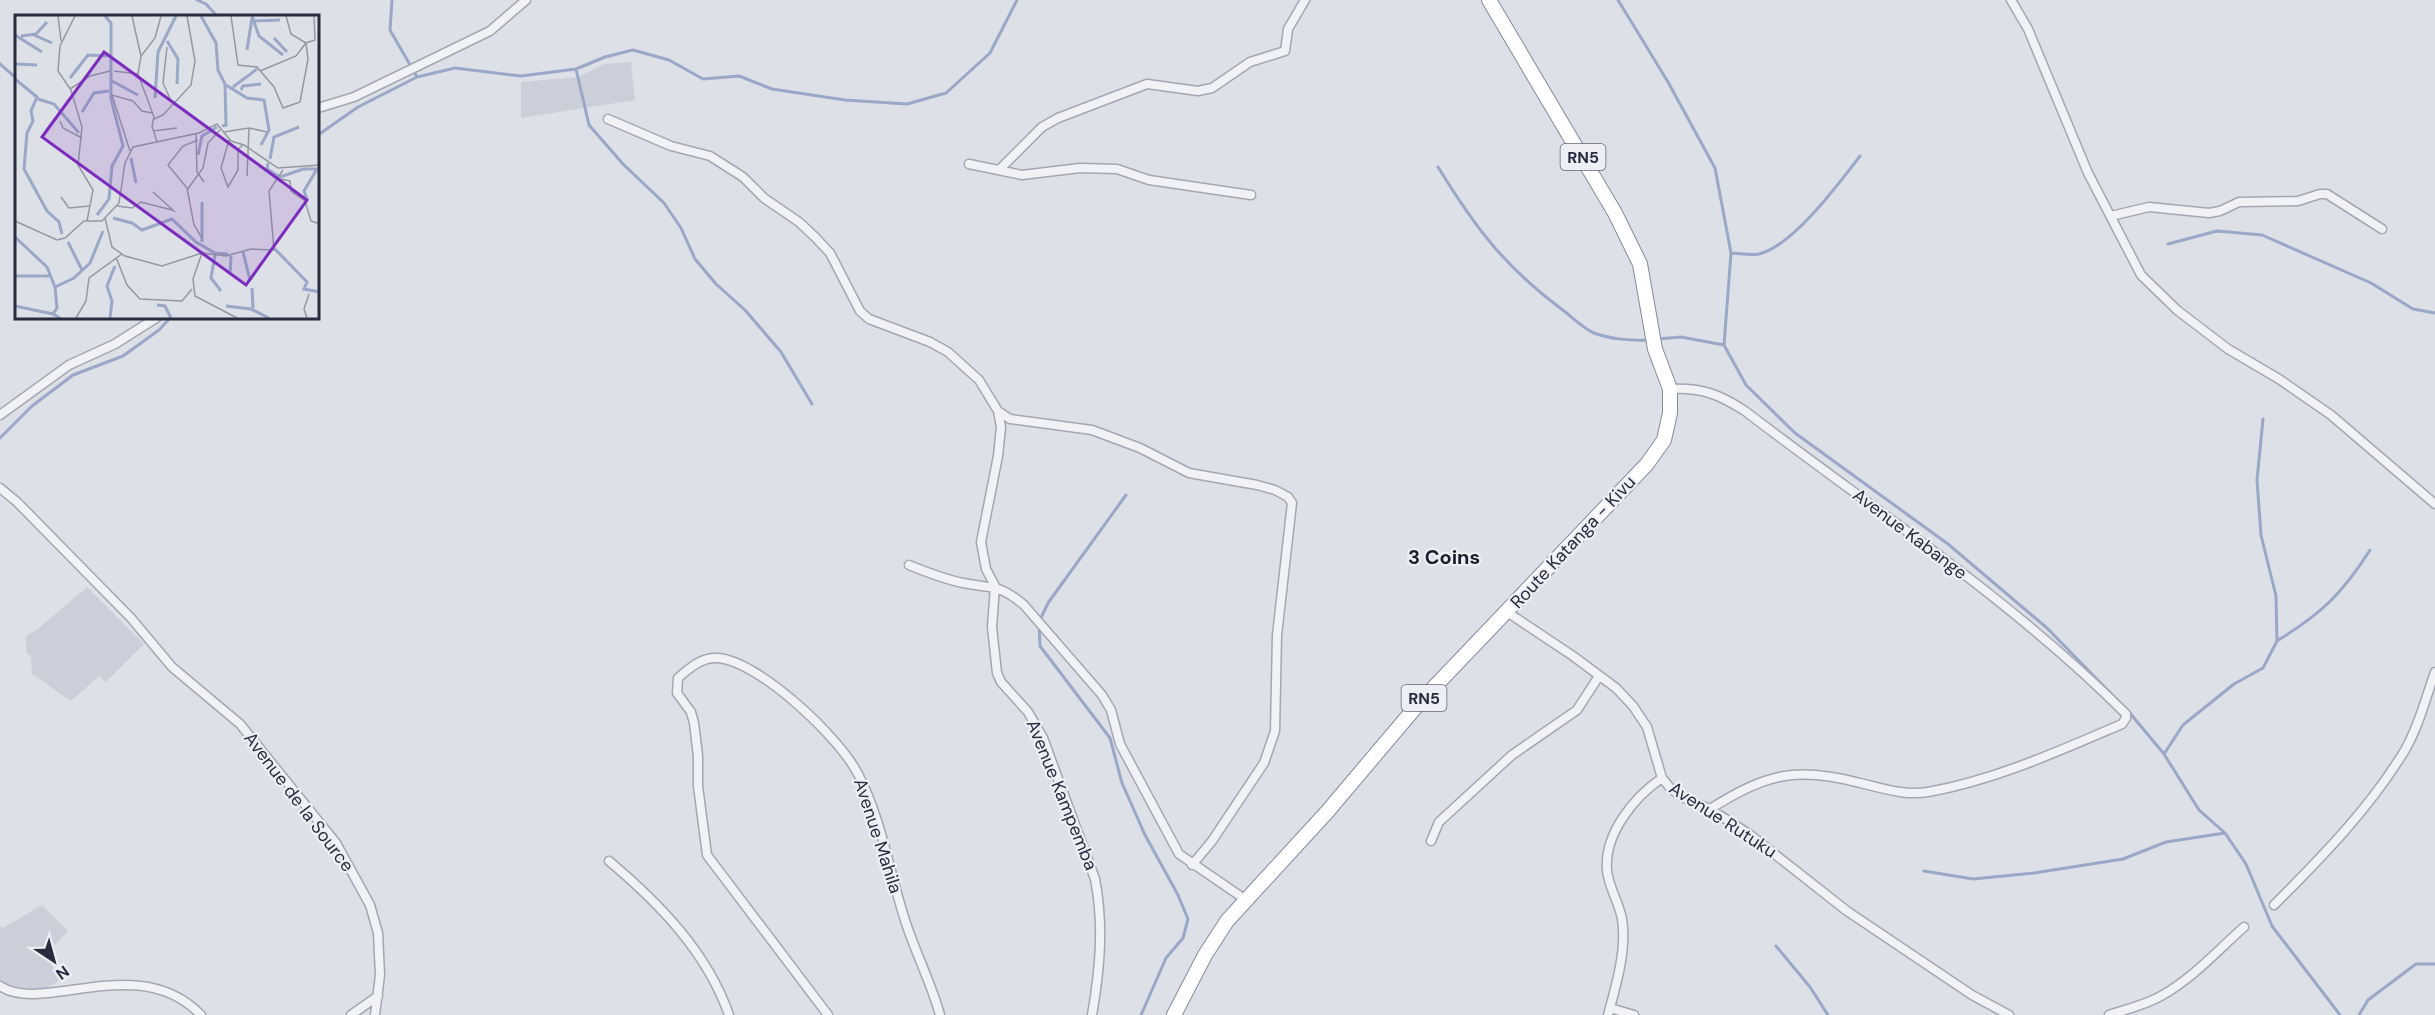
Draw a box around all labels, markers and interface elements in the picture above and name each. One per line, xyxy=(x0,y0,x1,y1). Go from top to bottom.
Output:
inset map xyxy=(15,15,320,320)
road number: RN5 xyxy=(1560,144,1606,170)
street label: Route Katanga - Kivu xyxy=(1505,470,1641,614)
street label: Avenue Kabange xyxy=(1848,483,1972,585)
district label: 3 Coins xyxy=(1408,544,1480,570)
road number: RN5 xyxy=(1402,685,1446,711)
street label: Avenue Kampemba xyxy=(1021,716,1103,874)
street label: Avenue de la Source xyxy=(239,727,359,877)
street label: Avenue Mahila xyxy=(848,776,908,896)
street label: Avenue Rutuku xyxy=(1665,776,1781,864)
north arrow xyxy=(24,931,84,991)
text: N xyxy=(52,961,73,985)

